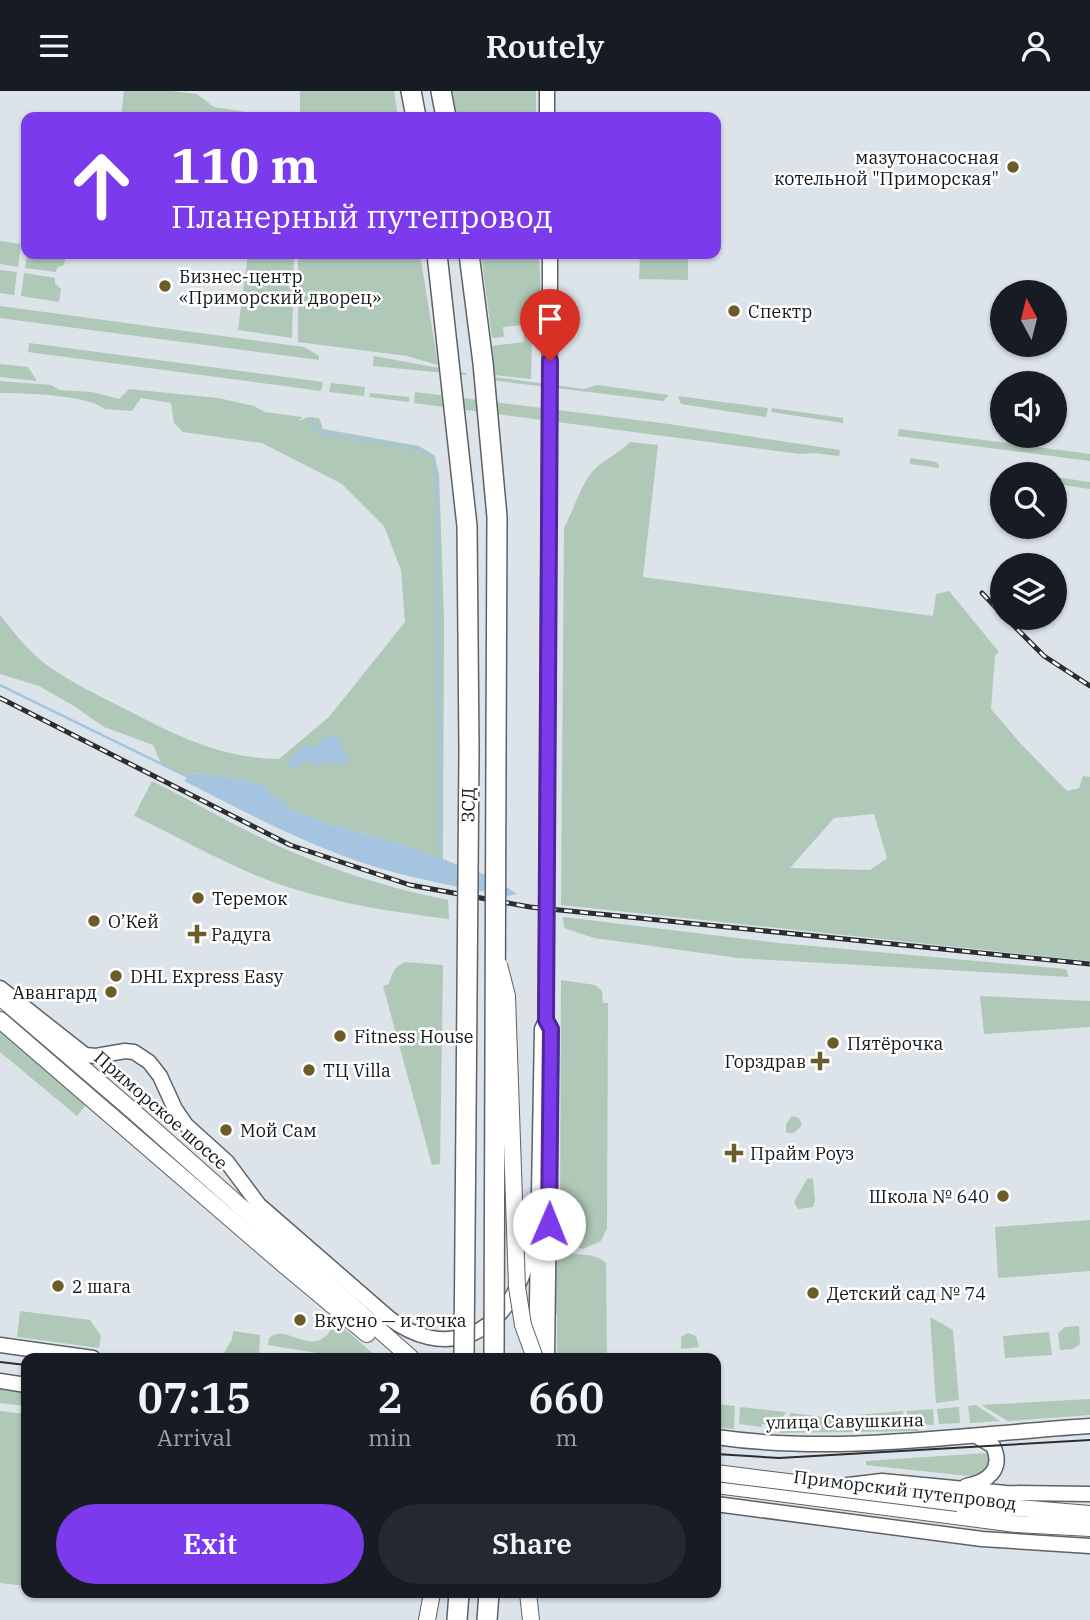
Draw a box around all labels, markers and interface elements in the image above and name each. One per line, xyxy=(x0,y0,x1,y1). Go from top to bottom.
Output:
text: Routely xyxy=(486,25,604,67)
icon: menu xyxy=(35,27,73,65)
icon: person xyxy=(1017,27,1055,65)
text: 110 m xyxy=(171,133,318,196)
icon: ahead xyxy=(56,140,147,231)
place label: мазутонасосная котельной "Приморская" xyxy=(774,146,999,190)
marker: мазутонасосная котельной "Приморская" xyxy=(1005,159,1021,175)
text: Планерный путепровод xyxy=(171,195,553,237)
place label: Бизнес-центр «Приморский дворец» xyxy=(179,265,381,309)
marker: Бизнес-центр «Приморский дворец» xyxy=(157,278,173,294)
north arrow xyxy=(990,280,1068,357)
map controls xyxy=(990,280,1067,630)
pin xyxy=(520,289,580,361)
icon: arrive xyxy=(531,300,569,338)
place label: Спектр xyxy=(748,300,812,323)
marker: Спектр xyxy=(726,303,742,319)
button: sound xyxy=(990,371,1067,448)
button: search xyxy=(990,462,1067,539)
button: layers xyxy=(990,553,1067,630)
street label: ЗСД xyxy=(456,787,480,823)
place label: Теремок xyxy=(212,887,288,910)
marker: Теремок xyxy=(190,890,206,906)
place label: О’Кей xyxy=(108,910,159,933)
marker: О’Кей xyxy=(86,913,102,929)
place label: Радуга xyxy=(211,923,271,946)
marker: Радуга xyxy=(189,926,205,942)
place label: DHL Express Easy xyxy=(130,965,284,988)
marker: DHL Express Easy xyxy=(108,968,124,984)
place label: Авангард xyxy=(12,981,97,1004)
marker: Авангард xyxy=(103,984,119,1000)
place label: Fitness House xyxy=(354,1025,474,1048)
marker: Fitness House xyxy=(332,1028,348,1044)
place label: Пятёрочка xyxy=(847,1032,943,1055)
marker: Пятёрочка xyxy=(825,1035,841,1051)
street label: Приморское шоссе xyxy=(89,1046,233,1174)
place label: Горздрав xyxy=(725,1050,806,1073)
marker: Горздрав xyxy=(812,1053,828,1069)
place label: ТЦ Villa xyxy=(323,1059,391,1082)
marker: ТЦ Villa xyxy=(301,1062,317,1078)
place label: Мой Сам xyxy=(240,1119,317,1142)
marker: Мой Сам xyxy=(218,1122,234,1138)
place label: Прайм Роуз xyxy=(750,1142,854,1165)
marker: Прайм Роуз xyxy=(724,1143,744,1163)
place label: Школа № 640 xyxy=(869,1185,989,1208)
position arrow xyxy=(512,1187,586,1261)
marker: Школа № 640 xyxy=(995,1188,1011,1204)
place label: 2 шага xyxy=(72,1275,131,1298)
marker: 2 шага xyxy=(50,1278,66,1294)
place label: Детский сад № 74 xyxy=(827,1282,986,1305)
marker: Детский сад № 74 xyxy=(805,1285,821,1301)
place label: Вкусно — и точка xyxy=(314,1309,467,1332)
marker: Вкусно — и точка xyxy=(292,1312,308,1328)
text: 07:15 xyxy=(138,1370,251,1425)
text: 2 xyxy=(377,1370,402,1425)
text: 660 xyxy=(529,1370,604,1425)
street label: улица Савушкина xyxy=(766,1408,924,1434)
text: Arrival xyxy=(157,1422,232,1452)
text: min xyxy=(368,1422,412,1452)
text: m xyxy=(555,1422,577,1452)
street label: Приморский путепровод xyxy=(792,1465,1018,1515)
button: Exit xyxy=(56,1504,364,1584)
button: Share xyxy=(378,1504,686,1584)

